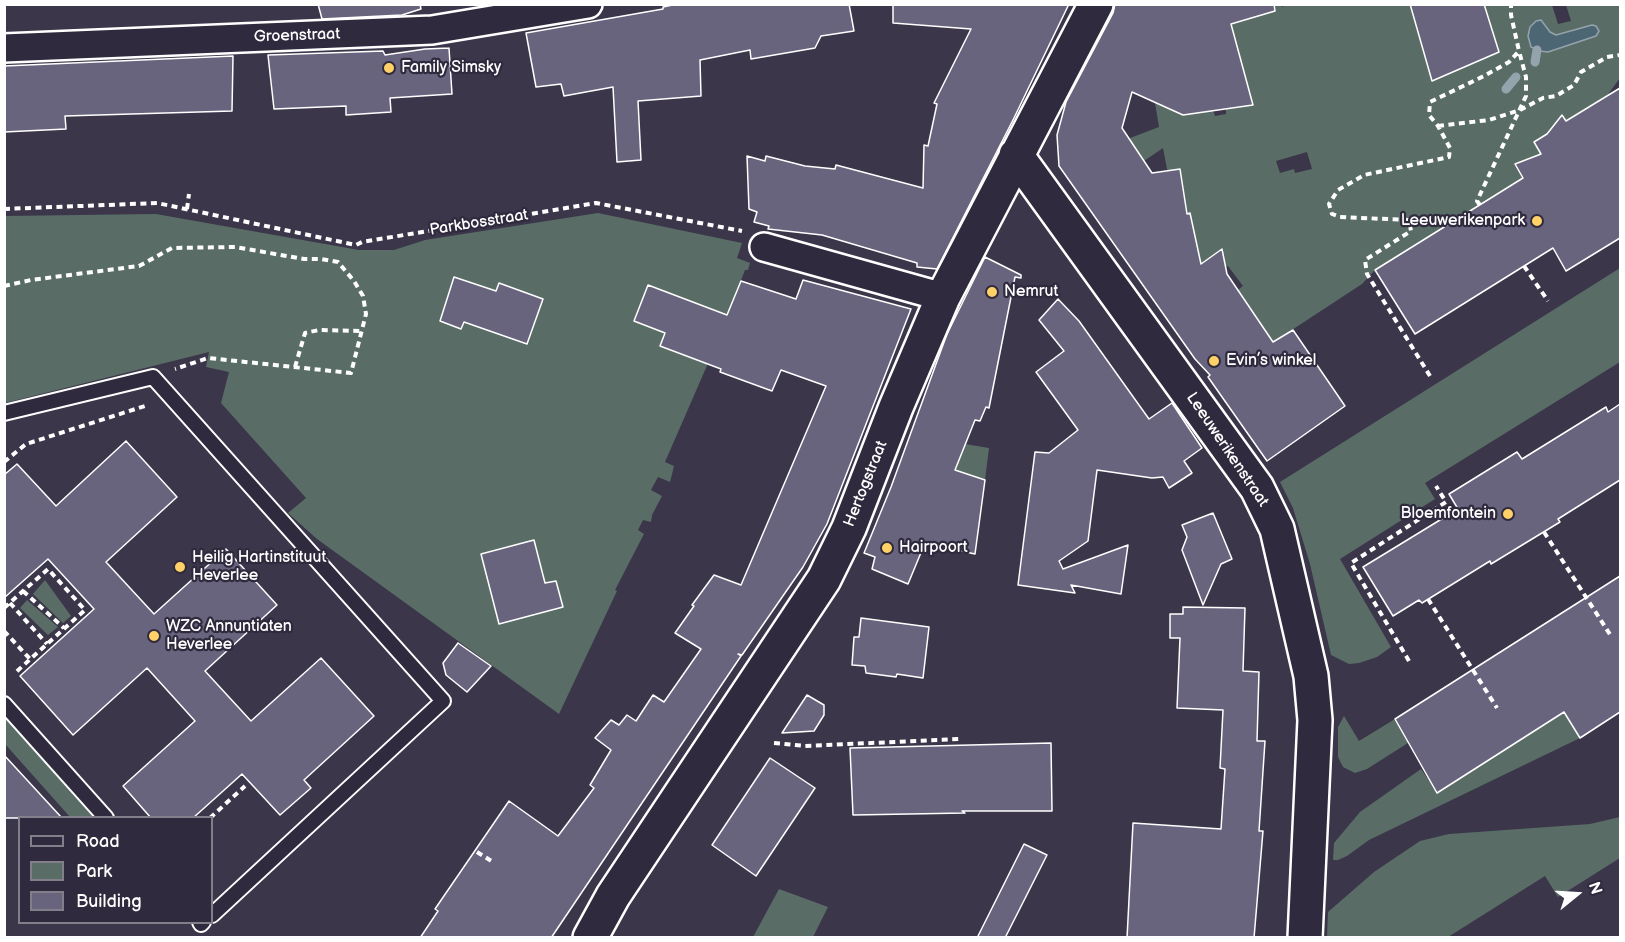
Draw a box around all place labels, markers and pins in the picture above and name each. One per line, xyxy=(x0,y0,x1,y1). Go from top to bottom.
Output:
place label: Family Simsky xyxy=(401,58,501,78)
marker: Family Simsky xyxy=(382,61,396,75)
place label: Leeuwerikenpark xyxy=(1401,211,1525,231)
marker: Leeuwerikenpark xyxy=(1530,214,1544,228)
place label: Nemrut xyxy=(1004,282,1058,302)
marker: Nemrut xyxy=(985,285,999,299)
place label: Evin’s winkel xyxy=(1226,351,1316,371)
marker: Evin’s winkel xyxy=(1207,354,1221,368)
place label: Bloemfontein xyxy=(1400,504,1496,524)
marker: Bloemfontein xyxy=(1501,507,1515,521)
place label: Hairpoort xyxy=(899,538,968,558)
marker: Hairpoort xyxy=(880,541,894,555)
place label: Heilig Hartinstituut Heverlee xyxy=(192,548,326,586)
marker: Heilig Hartinstituut Heverlee xyxy=(173,560,187,574)
place label: WZC Annuntiaten Heverlee xyxy=(166,617,292,655)
marker: WZC Annuntiaten Heverlee xyxy=(147,629,161,643)

